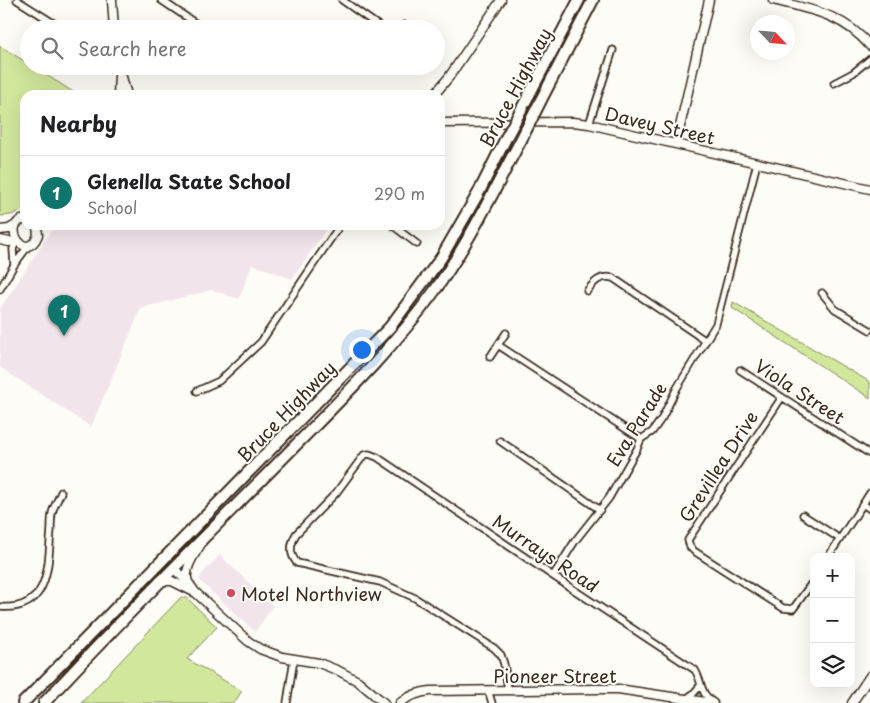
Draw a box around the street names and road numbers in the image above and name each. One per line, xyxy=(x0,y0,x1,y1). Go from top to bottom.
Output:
street label: Bruce Highway xyxy=(472,23,558,151)
street label: Davey Street xyxy=(602,99,718,151)
street label: Viola Street xyxy=(750,352,850,430)
street label: Bruce Highway xyxy=(231,354,341,468)
street label: Eva Parade xyxy=(599,377,673,471)
street label: Grevillea Drive xyxy=(672,405,764,527)
street label: Murrays Road xyxy=(487,507,605,599)
street label: Pioneer Street xyxy=(493,662,617,689)

